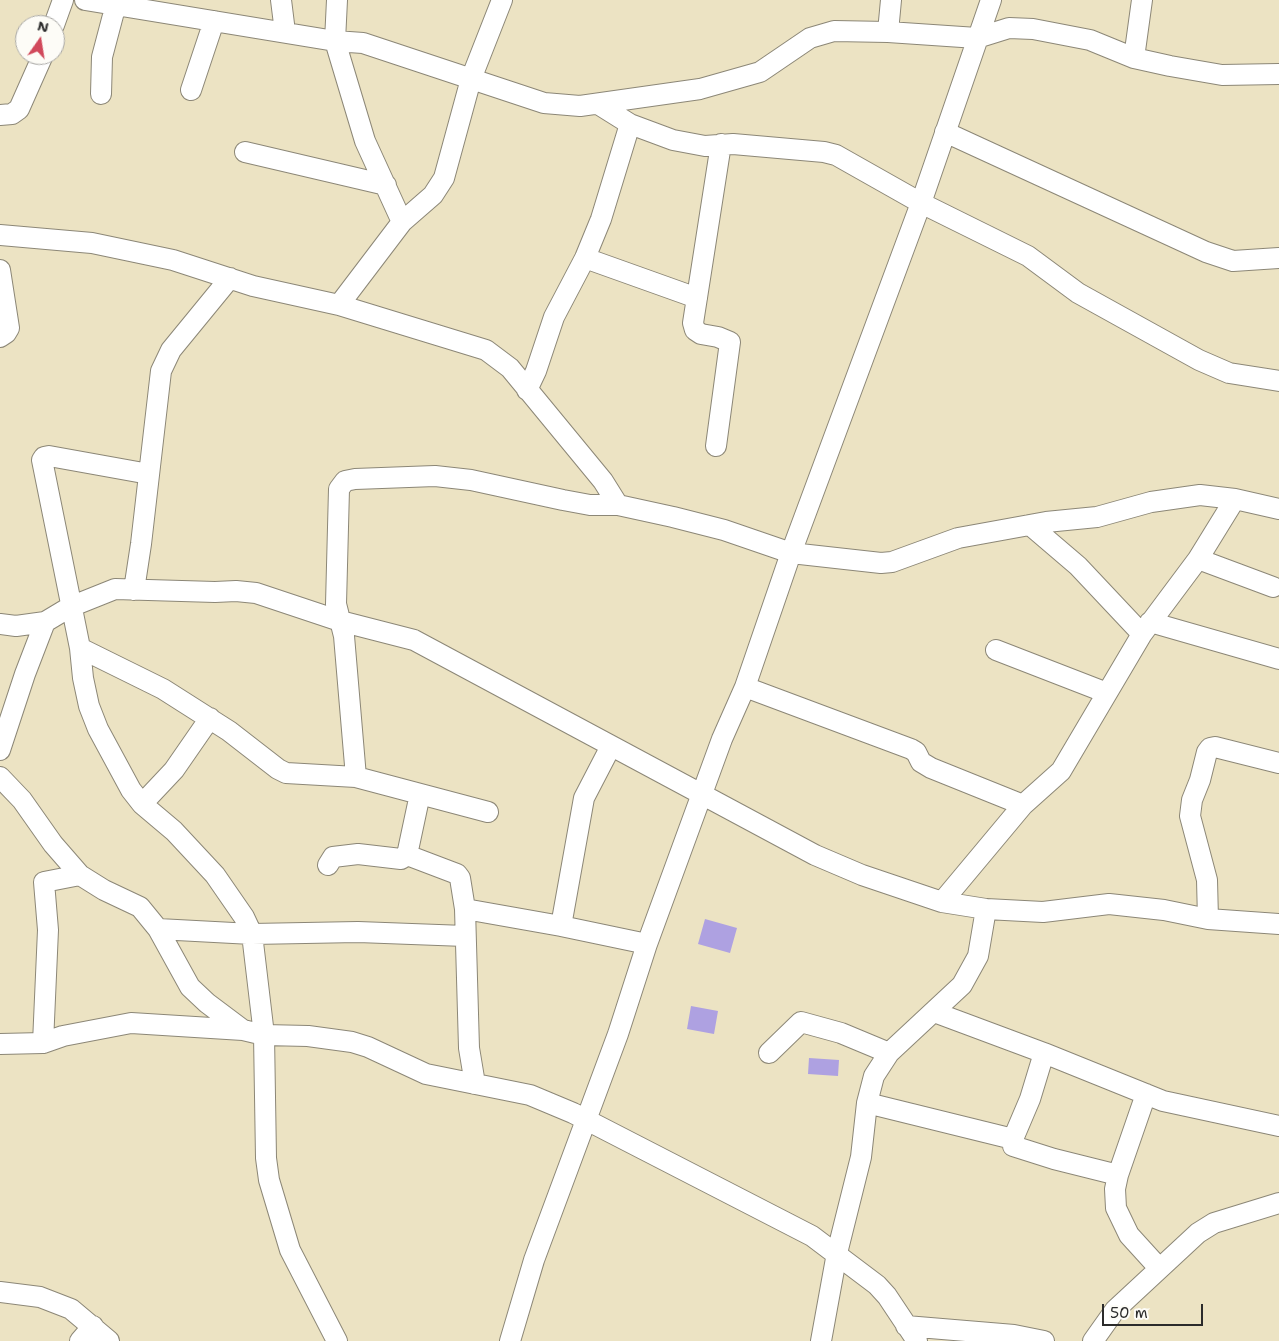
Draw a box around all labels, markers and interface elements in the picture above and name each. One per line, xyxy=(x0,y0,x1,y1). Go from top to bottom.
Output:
north arrow xyxy=(15,15,65,65)
text: N xyxy=(36,16,51,36)
scale bar xyxy=(1104,1294,1205,1326)
text: 50 m xyxy=(1110,1303,1148,1323)

